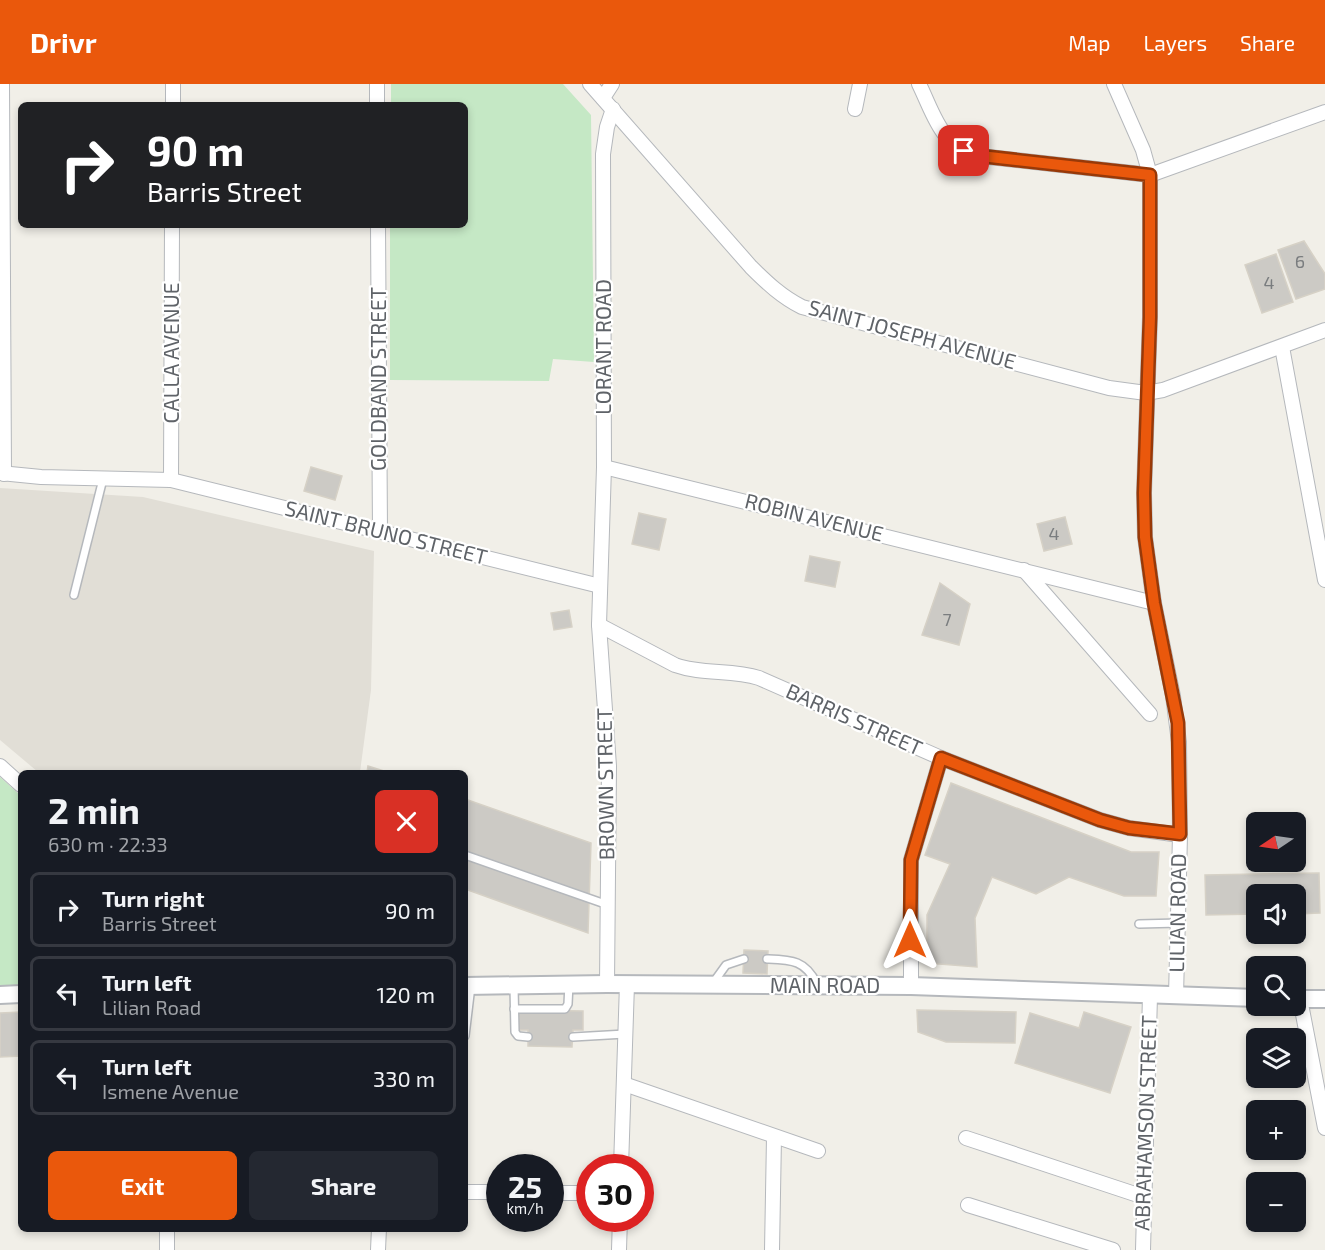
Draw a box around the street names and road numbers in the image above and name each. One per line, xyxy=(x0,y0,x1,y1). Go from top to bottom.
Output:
street label: LORANT ROAD xyxy=(590,279,615,415)
street label: CALLA AVENUE xyxy=(158,283,183,423)
street label: GOLDBAND STREET xyxy=(365,287,390,471)
street label: SAINT JOSEPH AVENUE xyxy=(806,294,1019,373)
street label: ROBIN AVENUE xyxy=(742,487,886,546)
street label: SAINT BRUNO STREET xyxy=(283,494,490,569)
street label: BARRIS STREET xyxy=(783,677,927,760)
street label: BROWN STREET xyxy=(591,708,618,860)
street label: LILIAN ROAD xyxy=(1163,853,1190,973)
street label: MAIN ROAD xyxy=(770,972,880,997)
street label: ABRAHAMSON STREET xyxy=(1128,1015,1161,1231)

